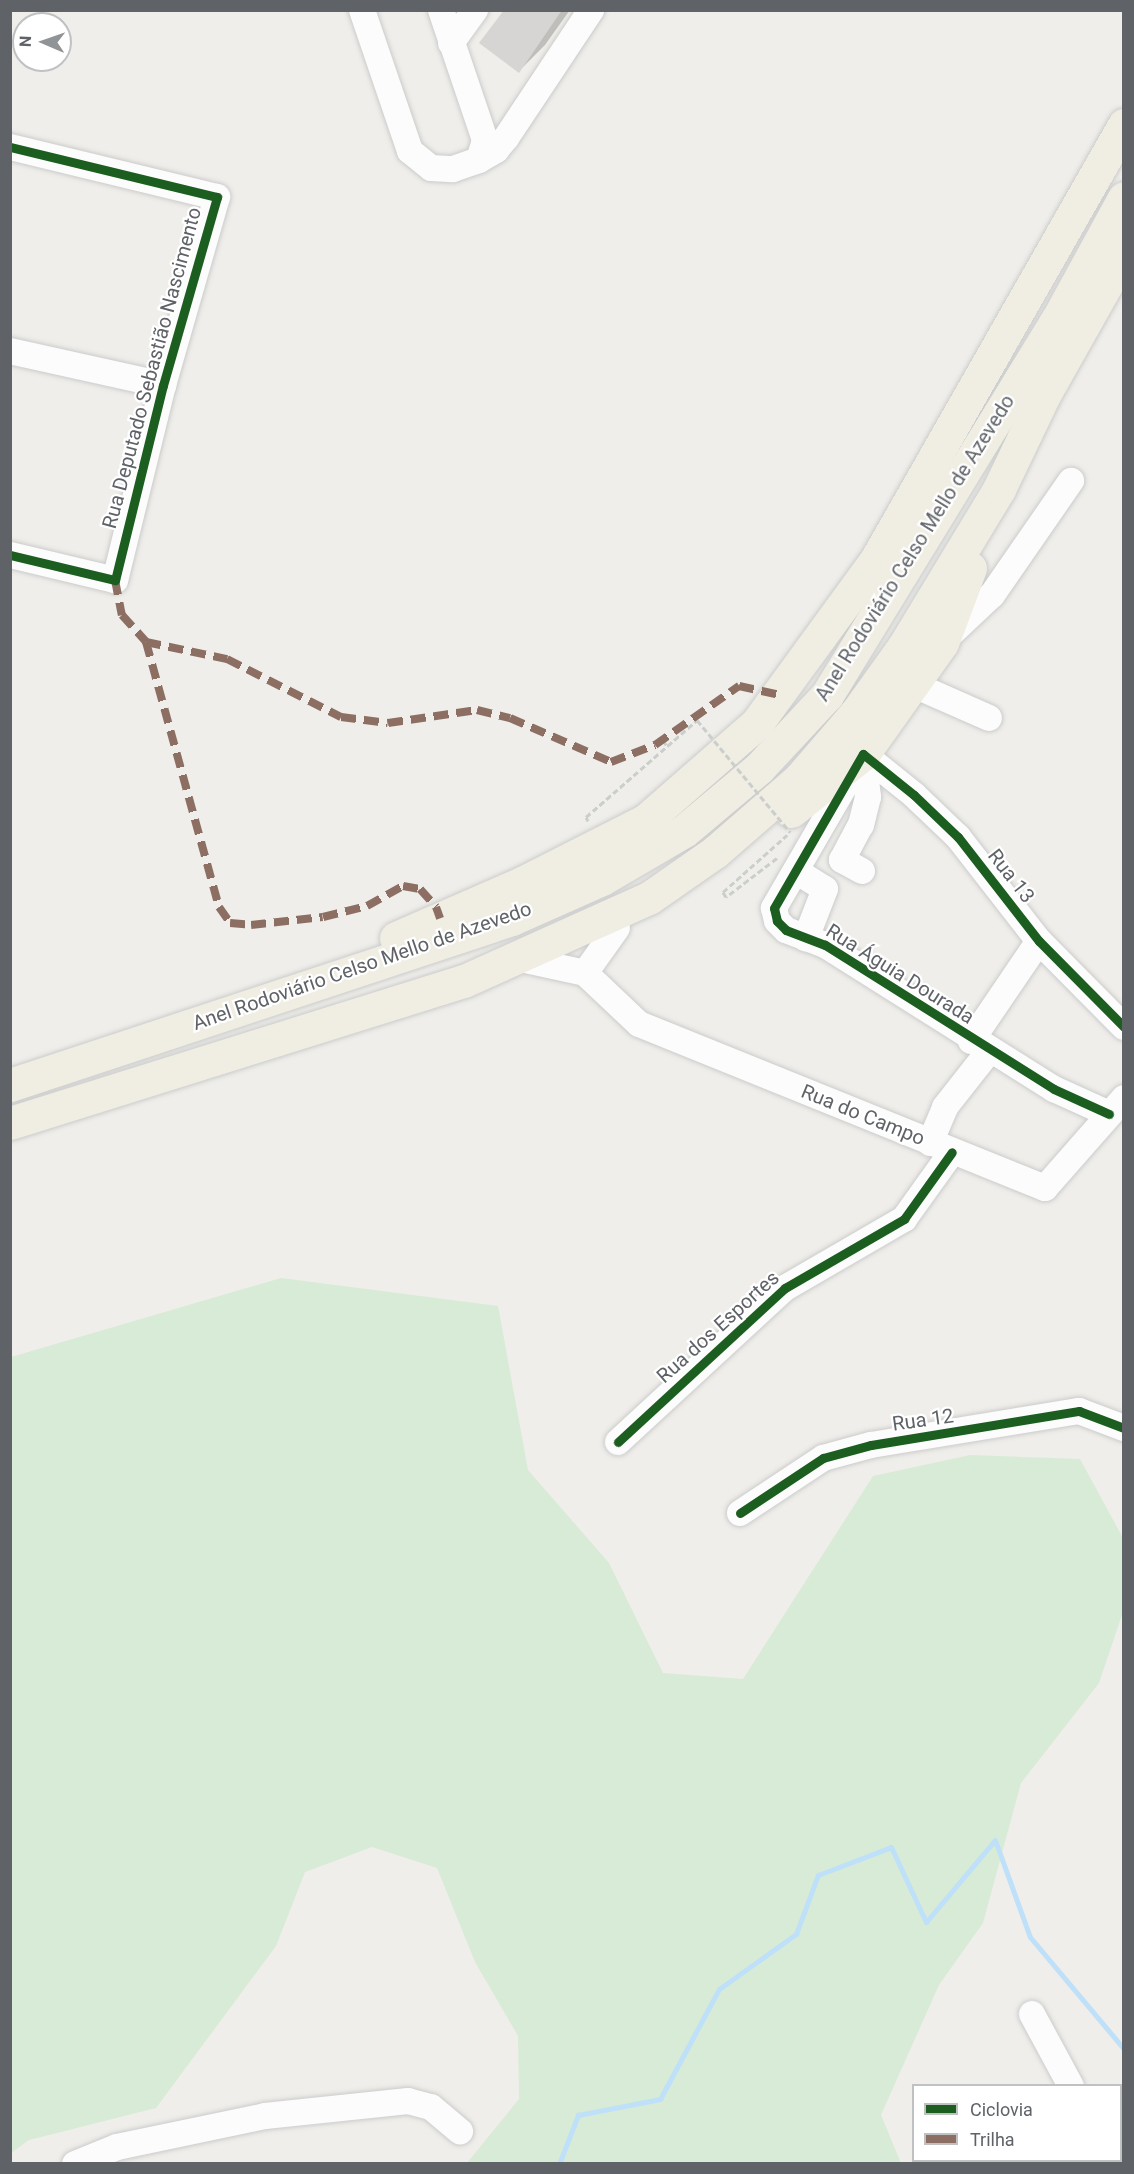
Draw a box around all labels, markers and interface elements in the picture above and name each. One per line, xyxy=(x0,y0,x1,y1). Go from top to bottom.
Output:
north arrow xyxy=(12,12,72,72)
text: N xyxy=(16,35,35,47)
street label: Rua Deputado Sebastião Nascimento xyxy=(98,205,206,531)
street label: Anel Rodoviário Celso Mello de Azevedo xyxy=(810,390,1020,706)
street label: Rua 13 xyxy=(983,844,1039,908)
street label: Anel Rodoviário Celso Mello de Azevedo xyxy=(189,897,535,1035)
street label: Rua Águia Dourada xyxy=(821,919,979,1029)
street label: Rua do Campo xyxy=(798,1079,928,1151)
street label: Rua dos Esportes xyxy=(652,1266,784,1388)
street label: Rua 12 xyxy=(891,1404,955,1436)
legend xyxy=(912,2084,1122,2162)
text: Ciclovia xyxy=(970,2099,1033,2120)
text: Trilha xyxy=(970,2129,1015,2150)

